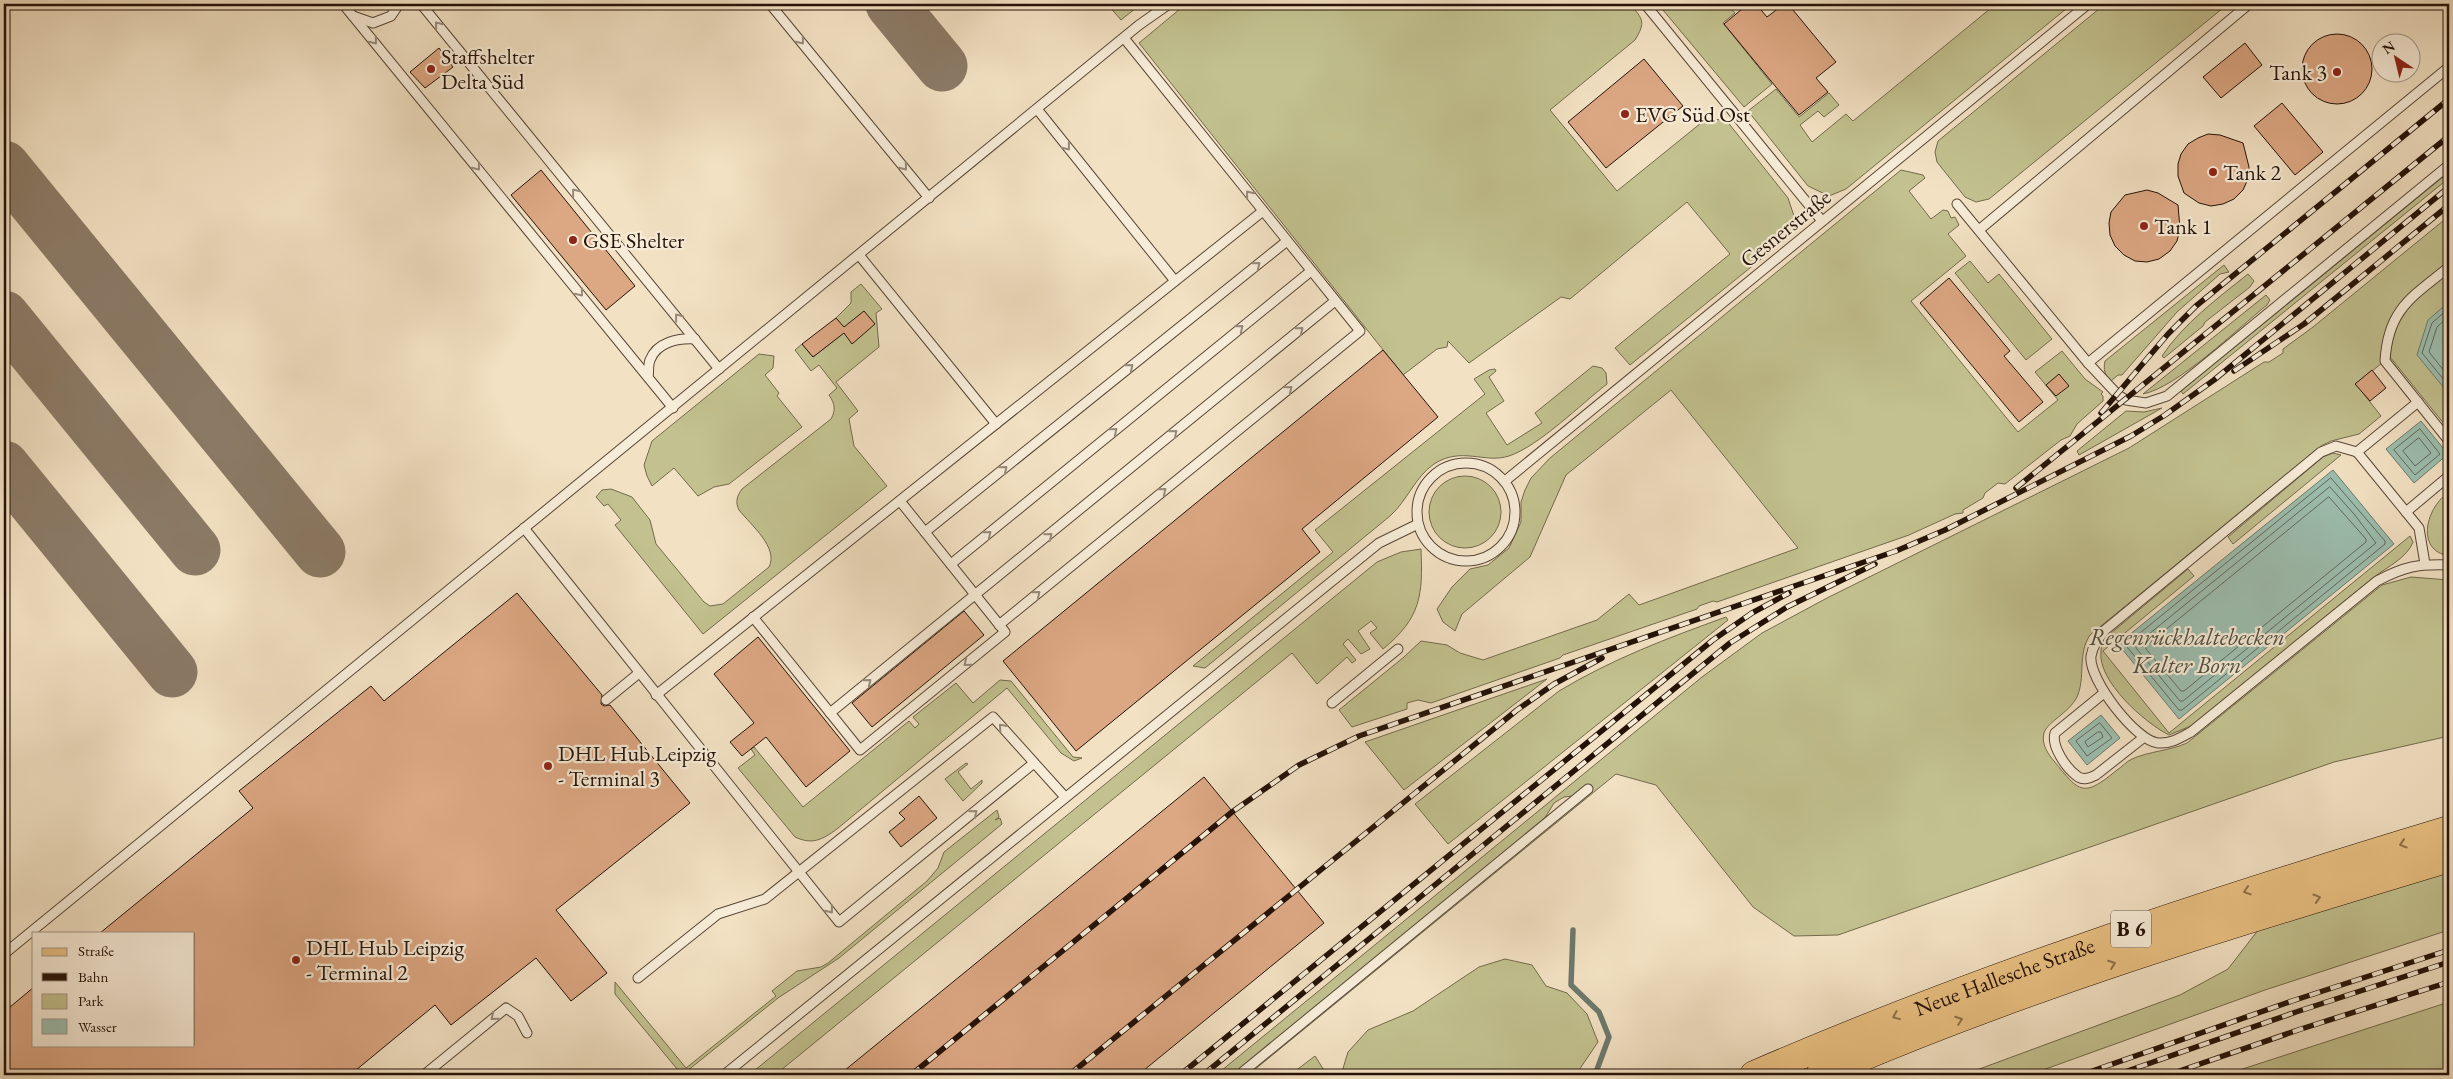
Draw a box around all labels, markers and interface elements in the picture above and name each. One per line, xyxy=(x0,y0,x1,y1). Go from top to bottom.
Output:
one-way arrow xyxy=(436,22,444,31)
north arrow xyxy=(2370,32,2420,82)
one-way arrow xyxy=(368,36,377,45)
one-way arrow xyxy=(795,36,804,45)
text: N xyxy=(2379,36,2399,58)
place label: Staffshelter Delta Süd xyxy=(441,42,535,96)
place label: Tank 3 xyxy=(2269,58,2327,87)
marker: Staffshelter Delta Süd xyxy=(425,63,437,75)
marker: Tank 3 xyxy=(2331,66,2343,78)
place label: EVG Süd Ost xyxy=(1635,100,1750,129)
marker: EVG Süd Ost xyxy=(1619,108,1631,120)
one-way arrow xyxy=(1062,141,1070,150)
place label: Tank 2 xyxy=(2223,158,2282,187)
one-way arrow xyxy=(471,161,479,170)
one-way arrow xyxy=(898,161,906,170)
marker: Tank 2 xyxy=(2207,166,2219,178)
street label: Gesnerstraße xyxy=(1734,183,1837,274)
one-way arrow xyxy=(571,188,580,197)
one-way arrow xyxy=(1246,191,1254,200)
place label: Tank 1 xyxy=(2154,212,2212,241)
marker: Tank 1 xyxy=(2138,220,2150,232)
place label: GSE Shelter xyxy=(583,226,685,255)
marker: GSE Shelter xyxy=(567,234,579,246)
one-way arrow xyxy=(1251,263,1260,271)
one-way arrow xyxy=(574,287,582,296)
one-way arrow xyxy=(675,314,683,323)
one-way arrow xyxy=(1235,325,1244,334)
one-way arrow xyxy=(1294,327,1303,335)
one-way arrow xyxy=(1125,363,1134,372)
one-way arrow xyxy=(1283,386,1292,394)
one-way arrow xyxy=(1109,428,1118,437)
one-way arrow xyxy=(1169,429,1178,438)
one-way arrow xyxy=(998,466,1007,474)
one-way arrow xyxy=(1157,489,1166,497)
one-way arrow xyxy=(983,530,992,539)
one-way arrow xyxy=(1043,532,1052,541)
one-way arrow xyxy=(1031,591,1040,599)
water label: Regenrückhaltebecken Kalter Born xyxy=(2089,621,2285,680)
one-way arrow xyxy=(964,657,973,665)
one-way arrow xyxy=(862,680,871,688)
one-way arrow xyxy=(999,723,1008,732)
place label: DHL Hub Leipzig - Terminal 3 xyxy=(558,739,716,793)
marker: DHL Hub Leipzig - Terminal 3 xyxy=(542,760,554,772)
one-way arrow xyxy=(968,810,977,818)
one-way arrow xyxy=(2399,838,2407,848)
one-way arrow xyxy=(2243,885,2252,895)
one-way arrow xyxy=(2312,894,2320,904)
one-way arrow xyxy=(824,904,832,913)
road number: B 6 xyxy=(2111,911,2151,948)
street label: Neue Hallesche Straße xyxy=(1910,931,2099,1023)
legend xyxy=(32,932,195,1046)
place label: DHL Hub Leipzig - Terminal 2 xyxy=(306,933,464,987)
text: Straße xyxy=(78,941,114,960)
marker: DHL Hub Leipzig - Terminal 2 xyxy=(290,954,302,966)
one-way arrow xyxy=(2107,960,2116,970)
text: Bahn xyxy=(78,967,109,986)
text: Park xyxy=(78,991,105,1010)
one-way arrow xyxy=(1892,1010,1901,1020)
one-way arrow xyxy=(491,1012,500,1020)
one-way arrow xyxy=(1955,1016,1963,1026)
text: Wasser xyxy=(78,1017,117,1036)

